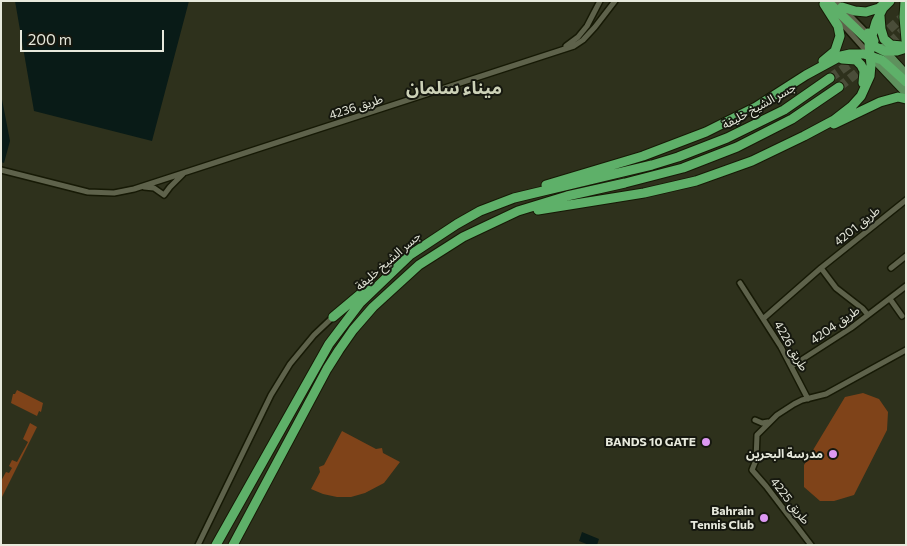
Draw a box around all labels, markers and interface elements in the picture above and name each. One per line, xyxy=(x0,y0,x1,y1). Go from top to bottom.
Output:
scale bar xyxy=(22,20,166,52)
text: 200 m xyxy=(28,30,72,48)
district label: ميناء سلمان xyxy=(406,77,502,99)
street label: جسر الشيخ خليفة xyxy=(720,80,798,132)
street label: طريق 4236 xyxy=(327,92,385,122)
street label: طريق 4201 xyxy=(831,203,883,249)
street label: جسر الشيخ خليفة xyxy=(352,229,424,293)
street label: طريق 4204 xyxy=(808,303,862,347)
street label: طريق 4226 xyxy=(771,318,811,374)
place label: BANDS 10 GATE xyxy=(605,435,696,449)
marker: BANDS 10 GATE xyxy=(700,436,712,448)
place label: مدرسة البحرين xyxy=(746,447,823,461)
marker: مدرسة البحرين xyxy=(827,448,839,460)
street label: طريق 4225 xyxy=(767,475,813,527)
place label: Bahrain Tennis Club xyxy=(690,504,754,532)
marker: Bahrain Tennis Club xyxy=(758,512,770,524)

